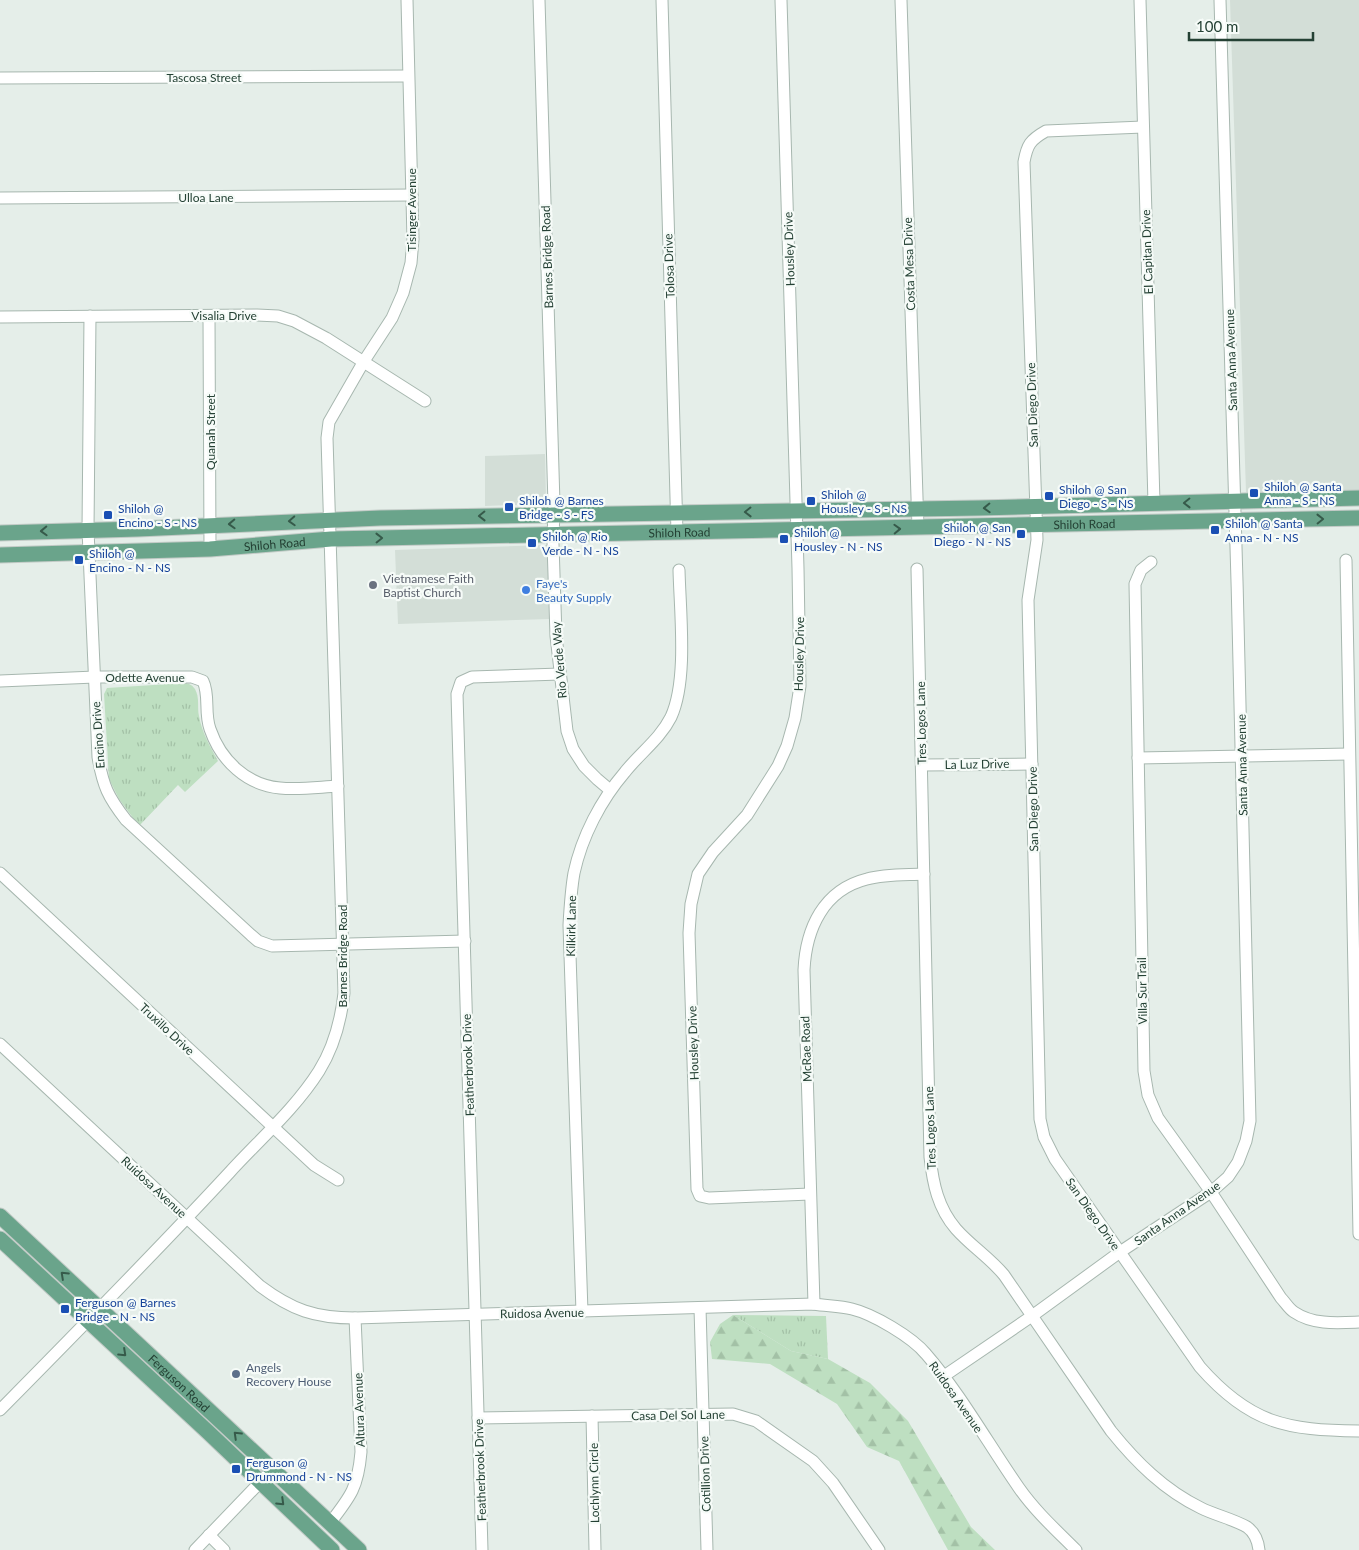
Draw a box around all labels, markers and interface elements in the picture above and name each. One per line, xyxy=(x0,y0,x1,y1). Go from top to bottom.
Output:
scale bar xyxy=(1189,10,1313,42)
text: 100 m xyxy=(1196,17,1238,35)
street label: Tascosa Street xyxy=(166,70,242,85)
street label: Tisinger Avenue xyxy=(404,168,419,252)
street label: Ulloa Lane xyxy=(178,190,234,205)
street label: Barnes Bridge Road xyxy=(538,205,556,309)
street label: El Capitan Drive xyxy=(1138,209,1156,295)
street label: Housley Drive xyxy=(780,212,798,286)
street label: Costa Mesa Drive xyxy=(900,217,918,311)
street label: Tolosa Drive xyxy=(660,233,678,299)
street label: Visalia Drive xyxy=(191,308,257,323)
street label: Santa Anna Avenue xyxy=(1222,309,1240,411)
street label: San Diego Drive xyxy=(1023,362,1041,448)
street label: Quanah Street xyxy=(203,393,218,470)
place label: Shiloh @ Santa Anna - S - NS xyxy=(1264,479,1342,508)
place label: Shiloh @ San Diego - S - NS xyxy=(1059,482,1134,511)
place label: Shiloh @ Housley - S - NS xyxy=(821,487,907,516)
marker: Shiloh @ Santa Anna - S - NS xyxy=(1248,487,1260,499)
marker: Shiloh @ San Diego - S - NS xyxy=(1043,490,1055,502)
place label: Shiloh @ Barnes Bridge - S - FS xyxy=(519,493,604,522)
marker: Shiloh @ Housley - S - NS xyxy=(805,495,817,507)
one-way arrow xyxy=(1183,497,1191,508)
place label: Shiloh @ Encino - S - NS xyxy=(118,501,197,530)
marker: Shiloh @ Barnes Bridge - S - FS xyxy=(503,501,515,513)
one-way arrow xyxy=(983,502,991,513)
one-way arrow xyxy=(743,507,751,517)
marker: Shiloh @ Encino - S - NS xyxy=(102,509,114,521)
one-way arrow xyxy=(478,511,486,521)
one-way arrow xyxy=(1316,514,1324,525)
street label: Shiloh Road xyxy=(1053,515,1116,532)
one-way arrow xyxy=(287,516,295,527)
place label: Shiloh @ Santa Anna - N - NS xyxy=(1225,516,1303,545)
one-way arrow xyxy=(227,518,235,529)
place label: Shiloh @ San Diego - N - NS xyxy=(934,520,1011,549)
one-way arrow xyxy=(894,523,902,534)
street label: Shiloh Road xyxy=(648,524,711,540)
marker: Shiloh @ Santa Anna - N - NS xyxy=(1209,524,1221,536)
place label: Shiloh @ Housley - N - NS xyxy=(794,525,883,554)
one-way arrow xyxy=(40,526,48,537)
marker: Shiloh @ San Diego - N - NS xyxy=(1015,528,1027,540)
place label: Shiloh @ Rio Verde - N - NS xyxy=(542,529,619,558)
one-way arrow xyxy=(376,533,384,544)
marker: Shiloh @ Housley - N - NS xyxy=(778,533,790,545)
street label: Shiloh Road xyxy=(243,534,306,554)
marker: Shiloh @ Rio Verde - N - NS xyxy=(526,537,538,549)
place label: Shiloh @ Encino - N - NS xyxy=(89,546,171,575)
marker: Shiloh @ Encino - N - NS xyxy=(73,554,85,566)
place label: Vietnamese Faith Baptist Church xyxy=(383,571,474,600)
place label: Faye's Beauty Supply xyxy=(536,576,612,605)
marker: Vietnamese Faith Baptist Church xyxy=(367,579,379,591)
marker: Faye's Beauty Supply xyxy=(520,584,532,596)
street label: Housley Drive xyxy=(791,617,807,691)
street label: Rio Verde Way xyxy=(548,620,570,699)
street label: Odette Avenue xyxy=(105,670,185,685)
street label: Tres Logos Lane xyxy=(913,681,929,765)
street label: Encino Drive xyxy=(88,701,108,769)
street label: Santa Anna Avenue xyxy=(1234,714,1250,816)
street label: La Luz Drive xyxy=(944,756,1010,772)
street label: San Diego Drive xyxy=(1025,766,1041,852)
street label: Kilkirk Lane xyxy=(563,895,579,957)
street label: Barnes Bridge Road xyxy=(335,904,350,1008)
street label: Villa Sur Trail xyxy=(1134,957,1150,1025)
street label: Truxillo Drive xyxy=(136,1000,198,1058)
street label: Housley Drive xyxy=(684,1006,702,1080)
street label: Featherbrook Drive xyxy=(459,1014,477,1116)
street label: McRae Road xyxy=(797,1016,815,1082)
street label: Tres Logos Lane xyxy=(921,1086,939,1170)
street label: Ruidosa Avenue xyxy=(118,1153,190,1221)
street label: San Diego Drive xyxy=(1062,1175,1124,1253)
street label: Santa Anna Avenue xyxy=(1131,1178,1223,1248)
one-way arrow xyxy=(60,1272,69,1281)
place label: Ferguson @ Barnes Bridge - N - NS xyxy=(75,1295,176,1324)
marker: Ferguson @ Barnes Bridge - N - NS xyxy=(59,1303,71,1315)
street label: Ruidosa Avenue xyxy=(500,1305,584,1321)
one-way arrow xyxy=(118,1347,127,1356)
street label: Ferguson Road xyxy=(146,1351,213,1415)
street label: Ruidosa Avenue xyxy=(926,1358,986,1436)
place label: Angels Recovery House xyxy=(246,1360,331,1389)
marker: Angels Recovery House xyxy=(230,1368,242,1380)
street label: Altura Avenue xyxy=(350,1372,368,1448)
street label: Casa Del Sol Lane xyxy=(631,1407,725,1423)
street label: Featherbrook Drive xyxy=(471,1419,489,1521)
one-way arrow xyxy=(234,1432,243,1441)
street label: Cotillion Drive xyxy=(696,1436,714,1512)
street label: Lochlynn Circle xyxy=(586,1443,602,1523)
place label: Ferguson @ Drummond - N - NS xyxy=(246,1455,352,1484)
marker: Ferguson @ Drummond - N - NS xyxy=(230,1463,242,1475)
one-way arrow xyxy=(276,1496,285,1505)

